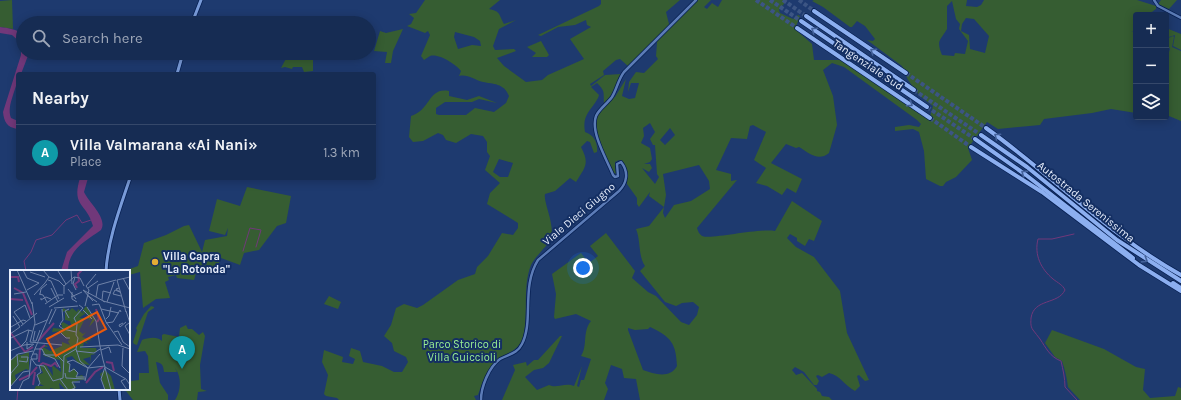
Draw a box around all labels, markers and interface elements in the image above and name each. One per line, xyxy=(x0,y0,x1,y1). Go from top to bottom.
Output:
map controls xyxy=(1133,12,1169,120)
button: + xyxy=(1133,12,1169,48)
search box xyxy=(16,16,376,60)
icon: search xyxy=(30,27,52,49)
one-way arrow xyxy=(811,27,818,35)
text: Search here xyxy=(62,29,143,47)
street label: Tangenziale Sud xyxy=(831,37,905,93)
button: − xyxy=(1133,48,1169,84)
one-way arrow xyxy=(871,49,878,56)
button: layers xyxy=(1133,84,1169,120)
text: Nearby xyxy=(32,88,89,108)
one-way arrow xyxy=(906,100,913,107)
one-way arrow xyxy=(994,133,1001,141)
text: Villa Valmarana «Ai Nani» xyxy=(70,136,258,154)
text: A xyxy=(41,145,49,160)
text: 1.3 km xyxy=(323,145,360,160)
text: Place xyxy=(70,154,101,169)
street label: Autostrada Serenissima xyxy=(1035,159,1137,245)
one-way arrow xyxy=(1021,171,1028,178)
street label: Viale Dieci Giugno xyxy=(540,180,618,248)
place label: Villa Capra "La Rotonda" xyxy=(163,250,230,276)
one-way arrow xyxy=(1141,255,1148,262)
marker: Villa Capra "La Rotonda" xyxy=(150,257,160,267)
your location xyxy=(573,258,593,278)
inset map xyxy=(10,270,130,390)
pin: A xyxy=(169,336,195,369)
park label: Parco Storico di Villa Guiccioli xyxy=(423,338,501,364)

